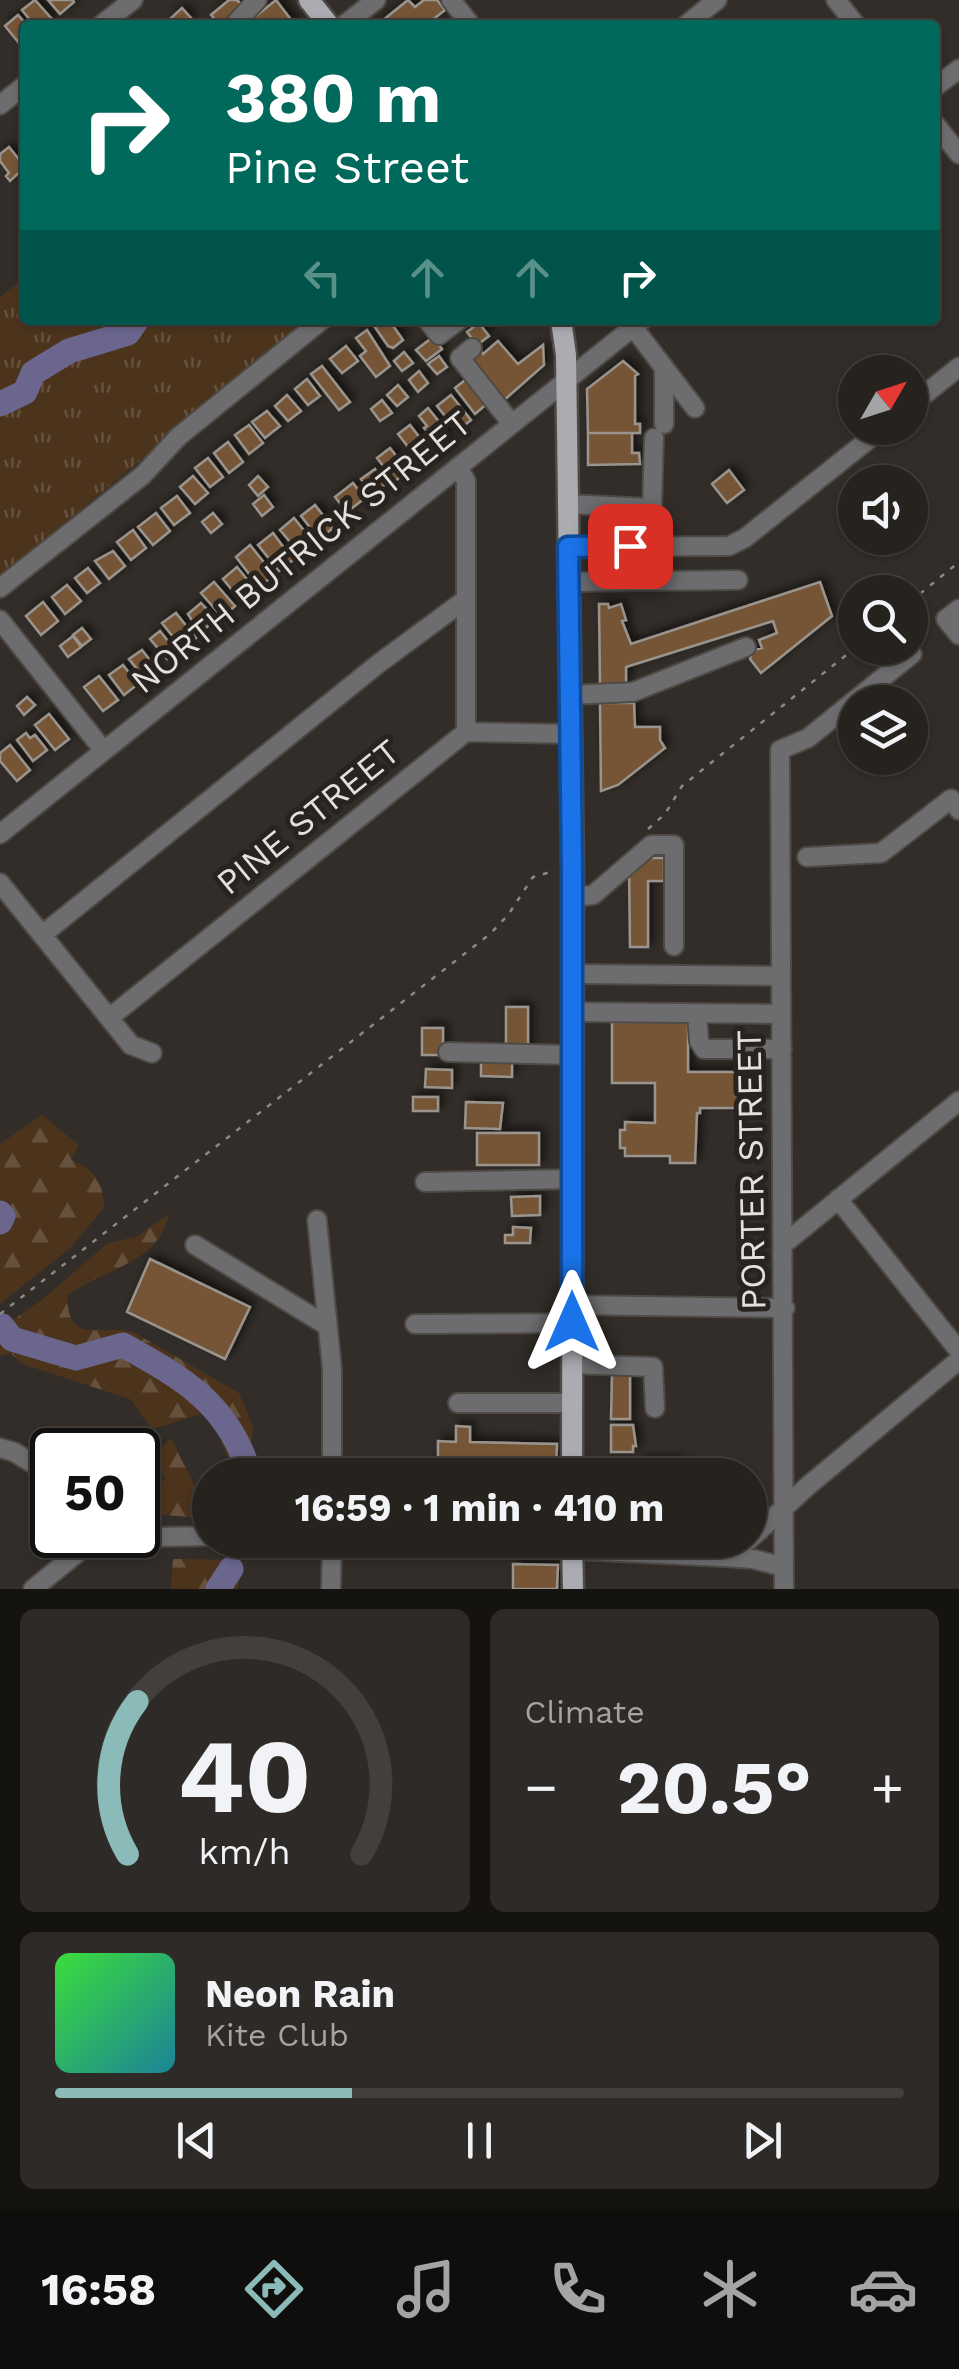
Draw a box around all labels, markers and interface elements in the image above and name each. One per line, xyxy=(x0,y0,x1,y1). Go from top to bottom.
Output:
text: 380 m xyxy=(225,57,441,139)
icon: right xyxy=(60,60,190,190)
text: Pine Street xyxy=(225,141,469,194)
icon: left xyxy=(295,250,350,305)
icon: ahead xyxy=(400,250,455,305)
icon: ahead xyxy=(505,250,560,305)
icon: right xyxy=(610,250,665,305)
north arrow xyxy=(838,355,928,445)
map controls xyxy=(838,355,928,775)
street label: NORTH BUTRICK STREET xyxy=(122,402,480,702)
button: sound xyxy=(838,465,928,555)
pin xyxy=(588,504,673,589)
icon: arrive xyxy=(603,519,658,574)
button: search xyxy=(838,575,928,665)
button: layers xyxy=(838,685,928,775)
street label: PINE STREET xyxy=(208,730,408,904)
street label: PORTER STREET xyxy=(728,1029,774,1311)
position arrow xyxy=(520,1270,624,1374)
speed limit sign: 50 xyxy=(30,1428,160,1558)
text: 16:59 · 1 min · 410 m xyxy=(295,1486,664,1530)
text: Climate xyxy=(525,1693,645,1731)
text: 40 xyxy=(178,1715,312,1837)
text: 20.5° xyxy=(617,1743,812,1831)
text: − xyxy=(525,1755,558,1819)
text: + xyxy=(871,1755,904,1819)
text: km/h xyxy=(199,1831,291,1873)
text: Neon Rain xyxy=(205,1972,395,2016)
text: Kite Club xyxy=(205,2016,349,2054)
icon: previous xyxy=(169,2113,224,2168)
icon: pause xyxy=(452,2113,507,2168)
icon: next xyxy=(735,2113,790,2168)
icon: directions xyxy=(239,2254,309,2324)
icon: music xyxy=(391,2254,461,2324)
icon: phone xyxy=(543,2254,613,2324)
icon: climate xyxy=(695,2254,765,2324)
icon: car xyxy=(848,2254,918,2324)
text: 16:58 xyxy=(41,2263,156,2316)

